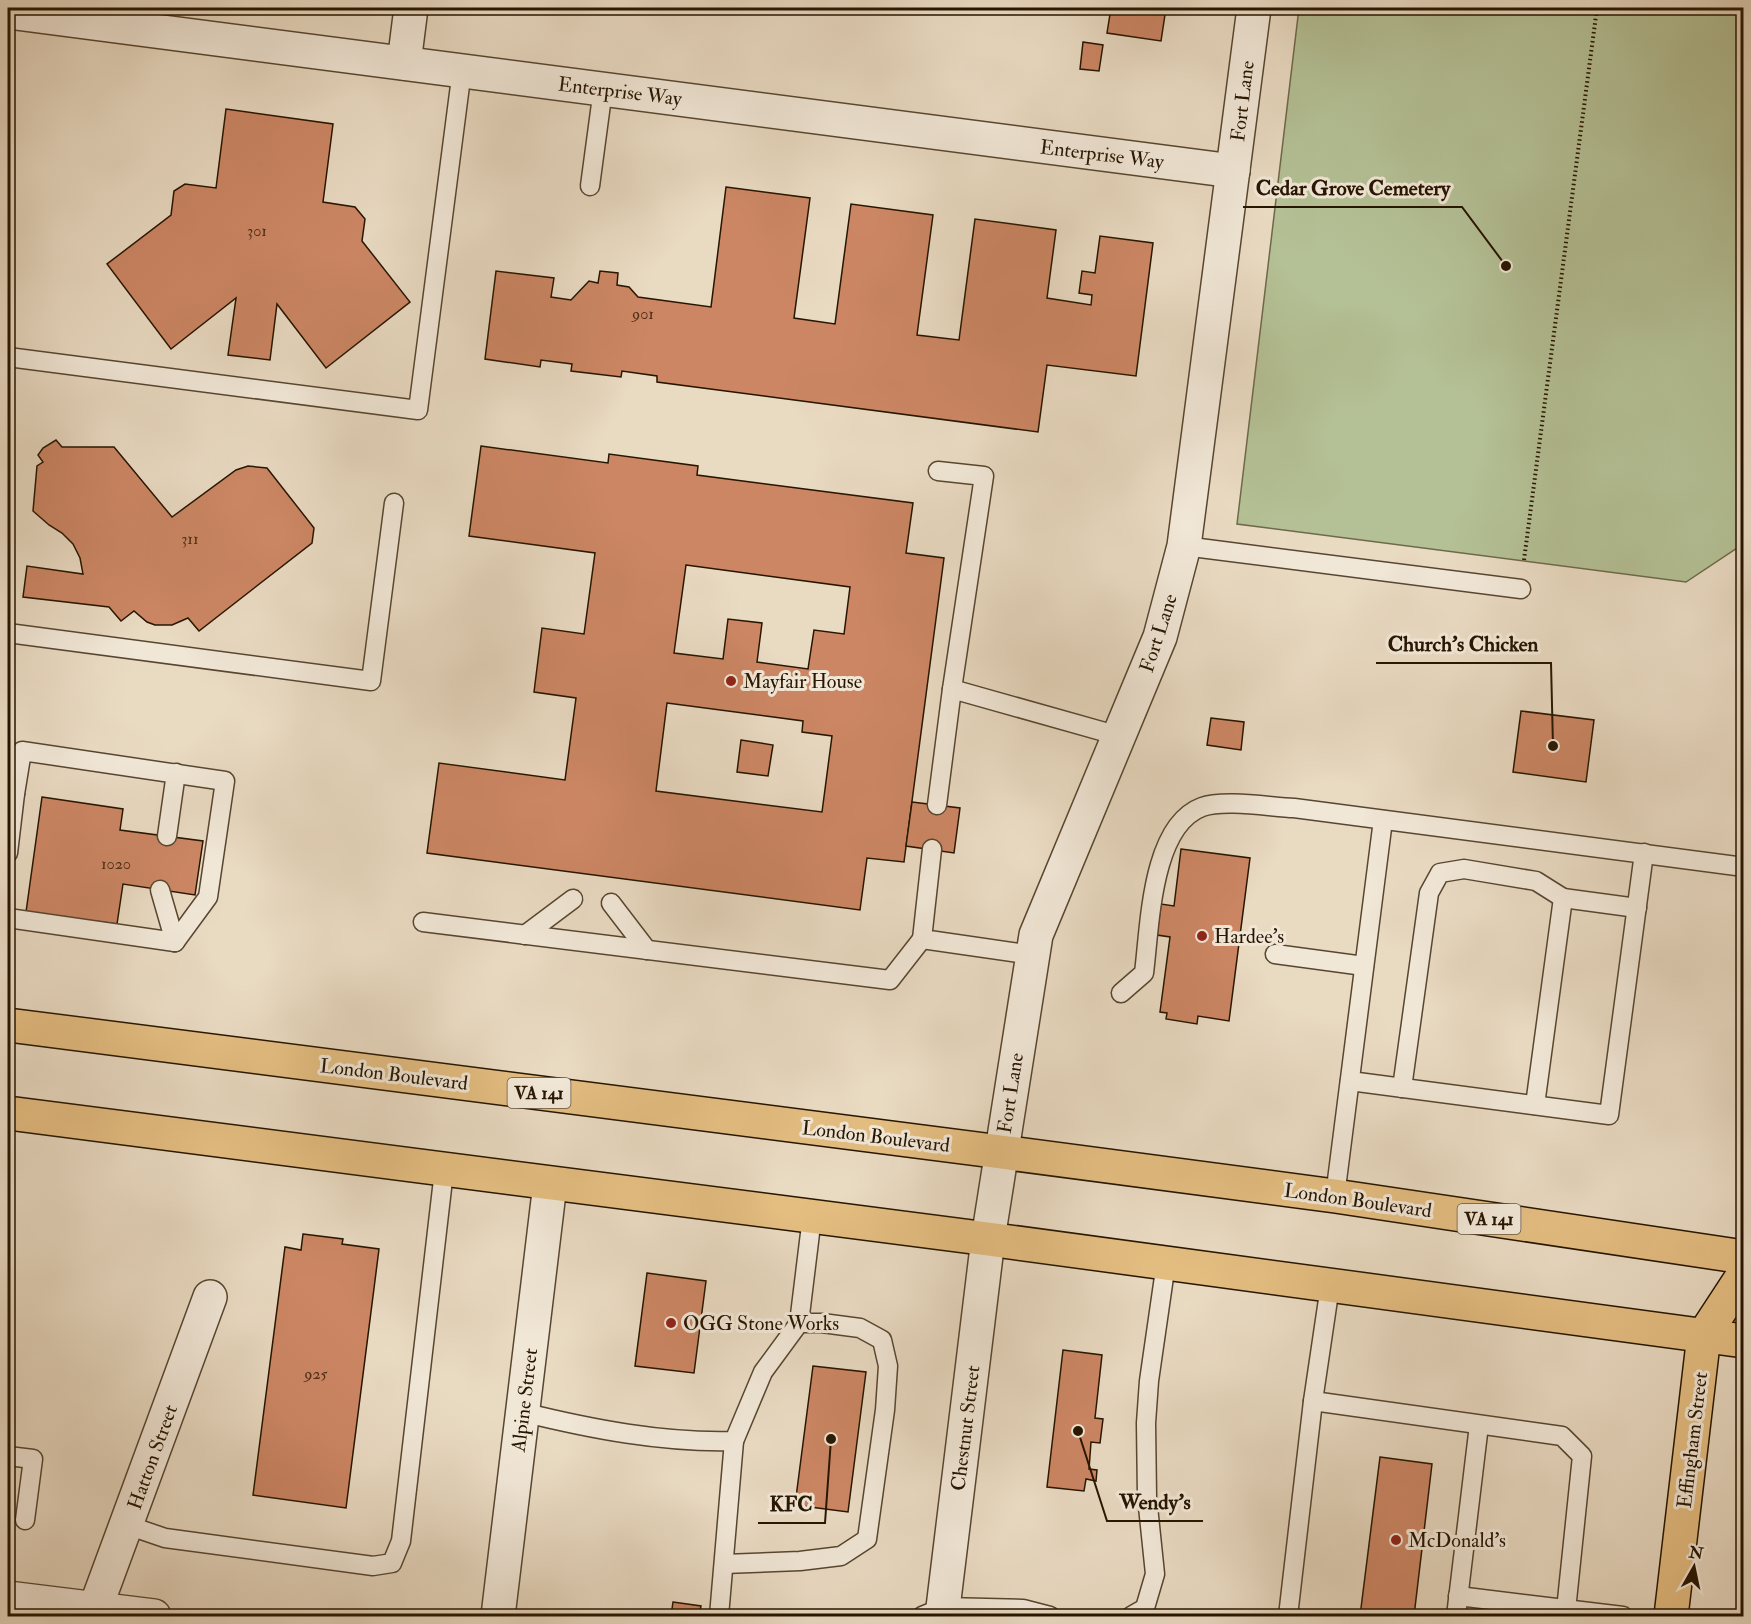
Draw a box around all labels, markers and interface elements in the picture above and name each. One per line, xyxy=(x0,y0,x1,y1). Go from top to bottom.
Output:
street label: Fort Lane xyxy=(1225,59,1260,143)
street label: Enterprise Way xyxy=(556,71,684,113)
street label: Enterprise Way xyxy=(1038,134,1166,176)
callout: Cedar Grove Cemetery xyxy=(1243,168,1462,207)
text: Cedar Grove Cemetery xyxy=(1256,175,1451,202)
house number: 301 xyxy=(247,221,267,241)
house number: 901 xyxy=(631,304,654,324)
house number: 311 xyxy=(181,529,199,549)
street label: Fort Lane xyxy=(1134,591,1183,676)
callout: Church's Chicken xyxy=(1376,624,1551,663)
text: Church's Chicken xyxy=(1388,631,1538,658)
place label: Mayfair House xyxy=(743,669,862,694)
marker: Mayfair House xyxy=(724,674,738,688)
house number: 1020 xyxy=(101,854,131,874)
place label: Hardee's xyxy=(1214,924,1284,949)
marker: Hardee's xyxy=(1195,929,1209,943)
street label: Fort Lane xyxy=(992,1051,1029,1135)
street label: London Boulevard xyxy=(319,1053,469,1096)
road number: VA 141 xyxy=(508,1078,570,1108)
street label: London Boulevard xyxy=(801,1115,951,1158)
street label: London Boulevard xyxy=(1282,1178,1434,1223)
road number: VA 141 xyxy=(1458,1204,1520,1234)
place label: OGG Stone Works xyxy=(683,1311,839,1336)
marker: OGG Stone Works xyxy=(664,1316,678,1330)
street label: Alpine Street xyxy=(506,1346,544,1454)
street label: Chestnut Street xyxy=(945,1363,986,1492)
house number: 925 xyxy=(303,1364,328,1384)
street label: Effingham Street xyxy=(1672,1370,1713,1510)
street label: Hatton Street xyxy=(122,1401,183,1513)
callout: Wendy's xyxy=(1107,1482,1203,1521)
callout: KFC xyxy=(758,1484,825,1523)
text: Wendy's xyxy=(1118,1489,1191,1516)
text: KFC xyxy=(769,1491,813,1518)
place label: McDonald's xyxy=(1408,1528,1506,1553)
marker: McDonald's xyxy=(1389,1533,1403,1547)
north arrow xyxy=(1664,1537,1724,1597)
text: N xyxy=(1687,1542,1705,1564)

